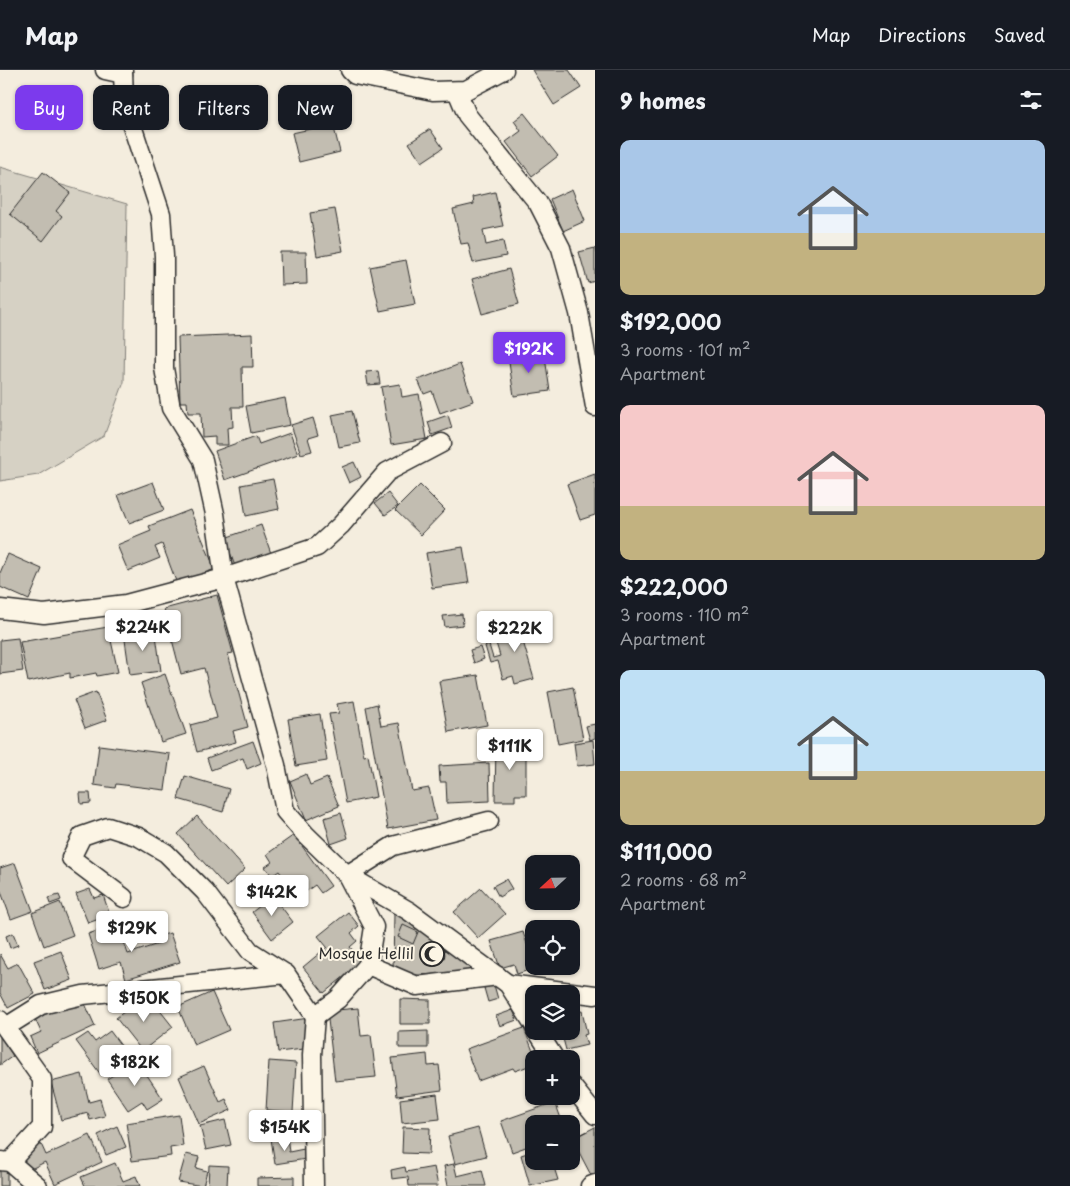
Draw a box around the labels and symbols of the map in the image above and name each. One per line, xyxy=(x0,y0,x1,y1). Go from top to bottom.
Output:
pin: $192K xyxy=(494,332,564,374)
pin: $224K xyxy=(108,610,178,652)
pin: $222K xyxy=(480,610,550,653)
pin: $111K xyxy=(475,728,545,771)
north arrow xyxy=(525,855,580,910)
pin: $142K xyxy=(237,874,307,917)
pin: $129K xyxy=(97,910,167,953)
place label: Mosque Hellil xyxy=(318,941,414,964)
mosque icon: Mosque Hellil xyxy=(419,941,445,967)
pin: $150K xyxy=(109,980,179,1023)
pin: $182K xyxy=(100,1044,170,1087)
pin: $154K xyxy=(250,1110,320,1152)

